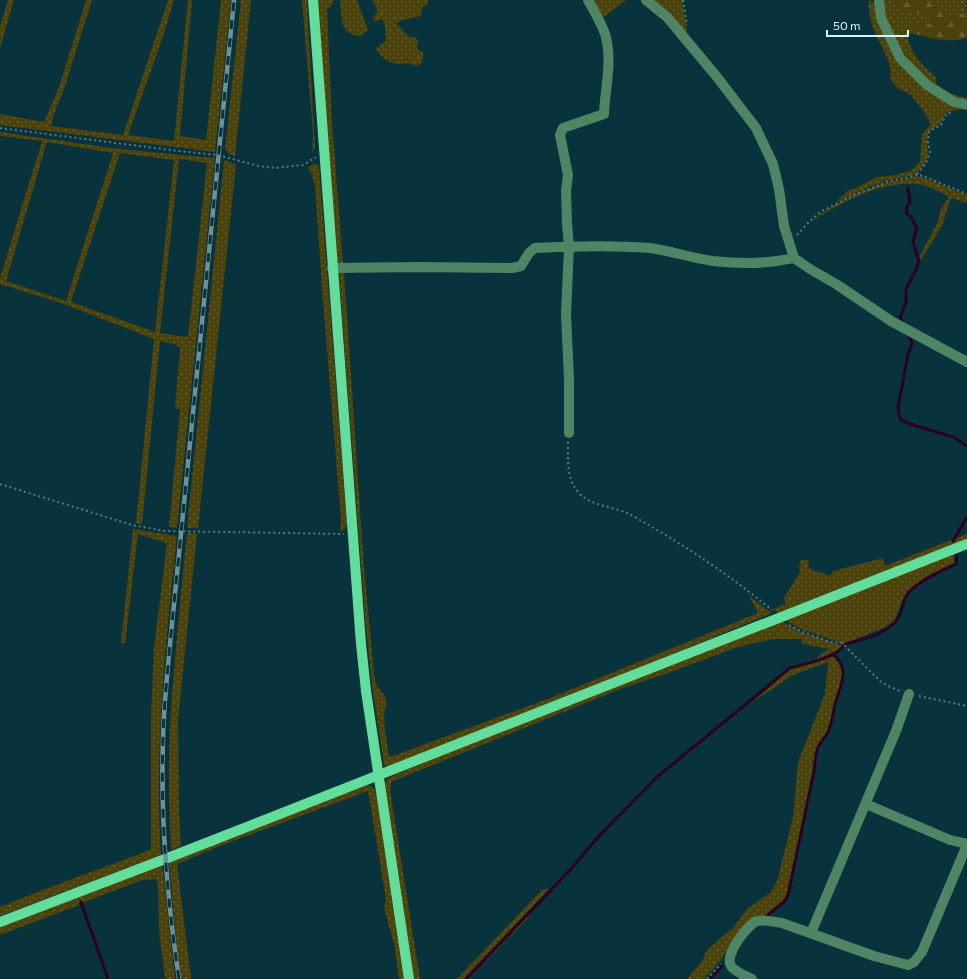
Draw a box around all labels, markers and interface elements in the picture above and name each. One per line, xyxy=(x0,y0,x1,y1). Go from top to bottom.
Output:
scale bar xyxy=(827,12,908,38)
text: 50 m xyxy=(833,18,861,32)

